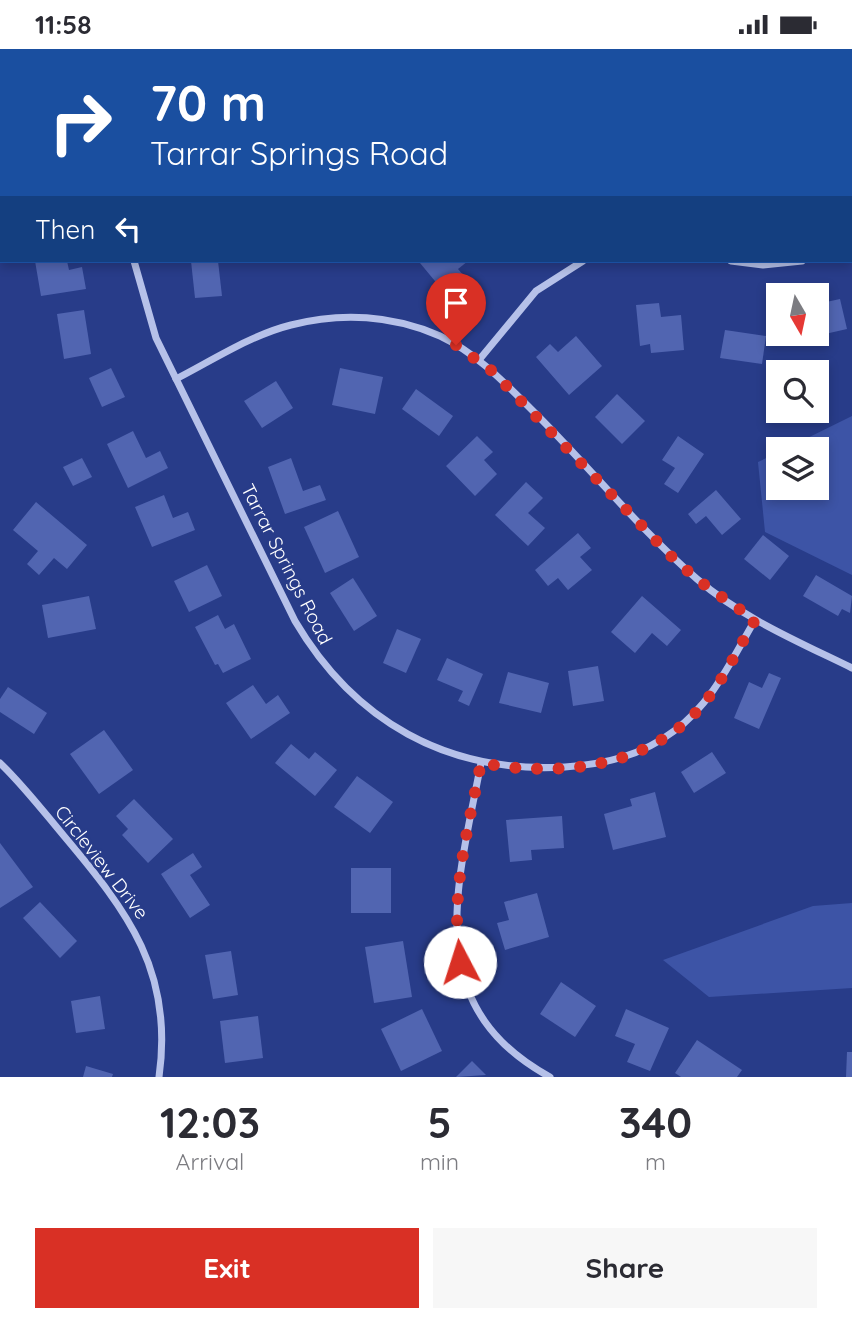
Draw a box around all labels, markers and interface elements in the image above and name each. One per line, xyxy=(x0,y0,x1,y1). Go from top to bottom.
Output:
text: 11:58 xyxy=(35,8,92,41)
text: 70 m xyxy=(150,72,266,133)
icon: right xyxy=(35,77,126,168)
text: Tarrar Springs Road xyxy=(150,133,448,173)
icon: left xyxy=(109,210,147,248)
text: Then xyxy=(35,213,95,246)
pin xyxy=(426,273,486,345)
north arrow xyxy=(766,283,830,347)
map controls xyxy=(766,283,829,500)
icon: arrive xyxy=(437,284,475,322)
button: search xyxy=(766,360,829,423)
button: layers xyxy=(766,437,829,500)
street label: Tarrar Springs Road xyxy=(236,480,338,648)
street label: Circleview Drive xyxy=(50,800,154,924)
position arrow xyxy=(423,925,497,999)
text: 12:03 xyxy=(160,1096,260,1149)
text: 5 xyxy=(427,1096,452,1149)
text: 340 xyxy=(619,1096,692,1149)
text: Arrival xyxy=(176,1147,244,1176)
text: min xyxy=(420,1147,459,1176)
text: m xyxy=(645,1147,666,1176)
button: Exit xyxy=(35,1228,419,1308)
button: Share xyxy=(433,1228,817,1308)

